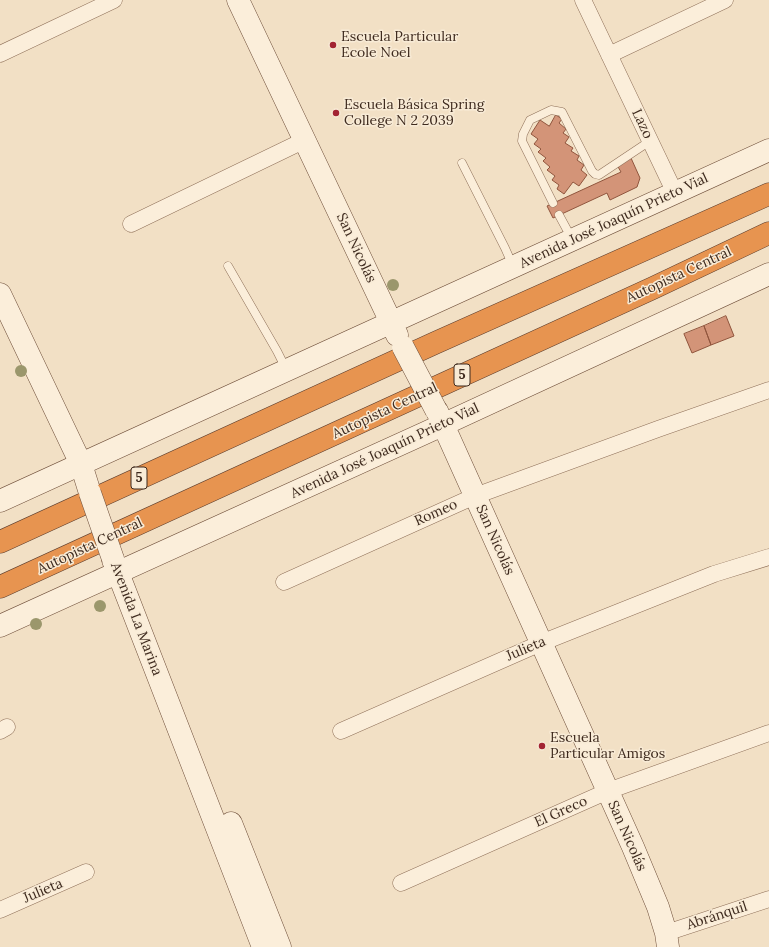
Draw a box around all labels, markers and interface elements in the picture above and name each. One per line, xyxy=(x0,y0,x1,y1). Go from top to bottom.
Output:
place label: Escuela Particular Ecole Noel xyxy=(341,29,458,62)
marker: Escuela Particular Ecole Noel xyxy=(328,40,338,50)
place label: Escuela Básica Spring College N 2 2039 xyxy=(344,97,484,130)
street label: Lazo xyxy=(628,106,656,142)
marker: Escuela Básica Spring College N 2 2039 xyxy=(331,108,341,118)
street label: Avenida José Joaquín Prieto Vial xyxy=(517,170,711,272)
street label: San Nicolás xyxy=(333,210,379,286)
street label: Autopista Central xyxy=(624,243,734,307)
road number: 5 xyxy=(454,364,470,386)
street label: Autopista Central xyxy=(330,379,440,443)
street label: Avenida José Joaquín Prieto Vial xyxy=(288,400,482,502)
road number: 5 xyxy=(131,467,147,489)
street label: Romeo xyxy=(412,496,460,530)
street label: San Nicolás xyxy=(472,502,518,578)
street label: Autopista Central xyxy=(35,514,145,578)
street label: Avenida La Marina xyxy=(107,560,165,678)
street label: Julieta xyxy=(504,633,548,665)
place label: Escuela Particular Amigos xyxy=(550,730,665,762)
marker: Escuela Particular Amigos xyxy=(537,741,547,751)
street label: El Greco xyxy=(532,793,590,831)
street label: San Nicolás xyxy=(604,798,650,874)
street label: Julieta xyxy=(21,875,65,907)
street label: Abránquil xyxy=(685,898,749,934)

